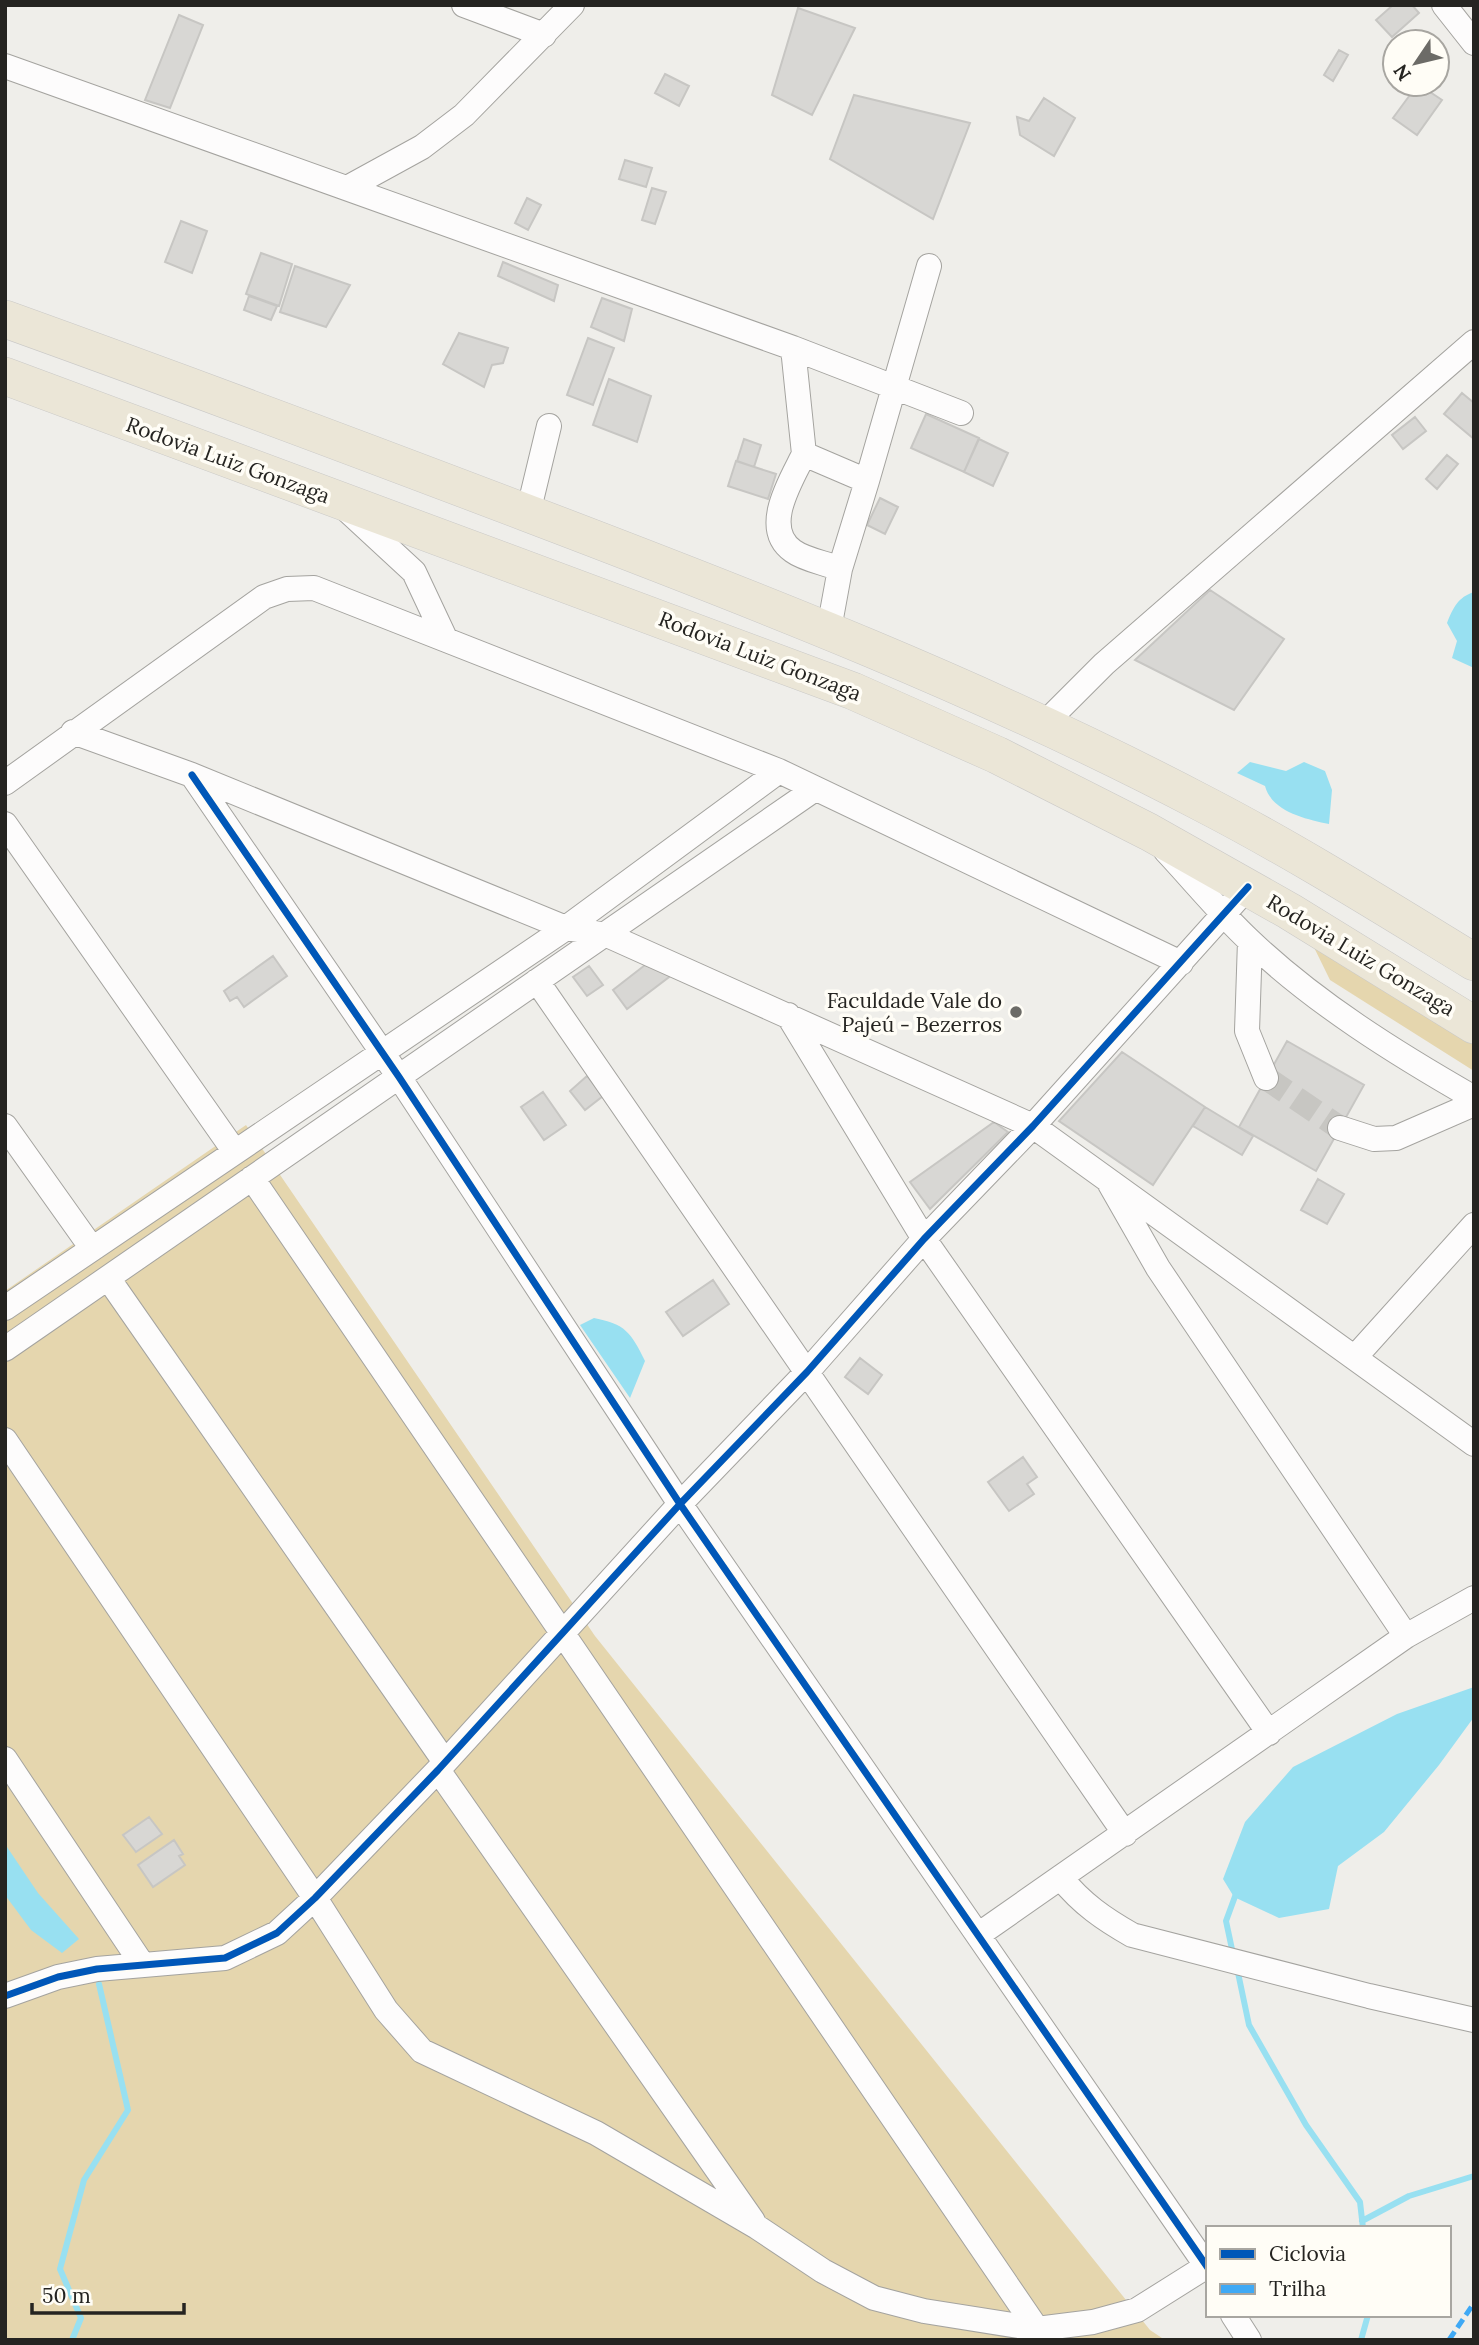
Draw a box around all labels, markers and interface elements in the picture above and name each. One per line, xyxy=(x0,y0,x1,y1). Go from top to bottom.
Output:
north arrow xyxy=(1381,28,1451,98)
text: N xyxy=(1388,60,1416,86)
street label: Rodovia Luiz Gonzaga xyxy=(122,411,334,509)
street label: Rodovia Luiz Gonzaga xyxy=(655,605,865,707)
street label: Rodovia Luiz Gonzaga xyxy=(1262,888,1460,1022)
place label: Faculdade Vale do Pajeú - Bezerros xyxy=(827,987,1002,1038)
marker: Faculdade Vale do Pajeú - Bezerros xyxy=(1008,1004,1024,1020)
legend xyxy=(1206,2226,1451,2317)
text: Ciclovia xyxy=(1269,2240,1346,2267)
scale bar xyxy=(32,2272,184,2316)
text: Trilha xyxy=(1269,2275,1326,2302)
text: 50 m xyxy=(42,2282,91,2309)

